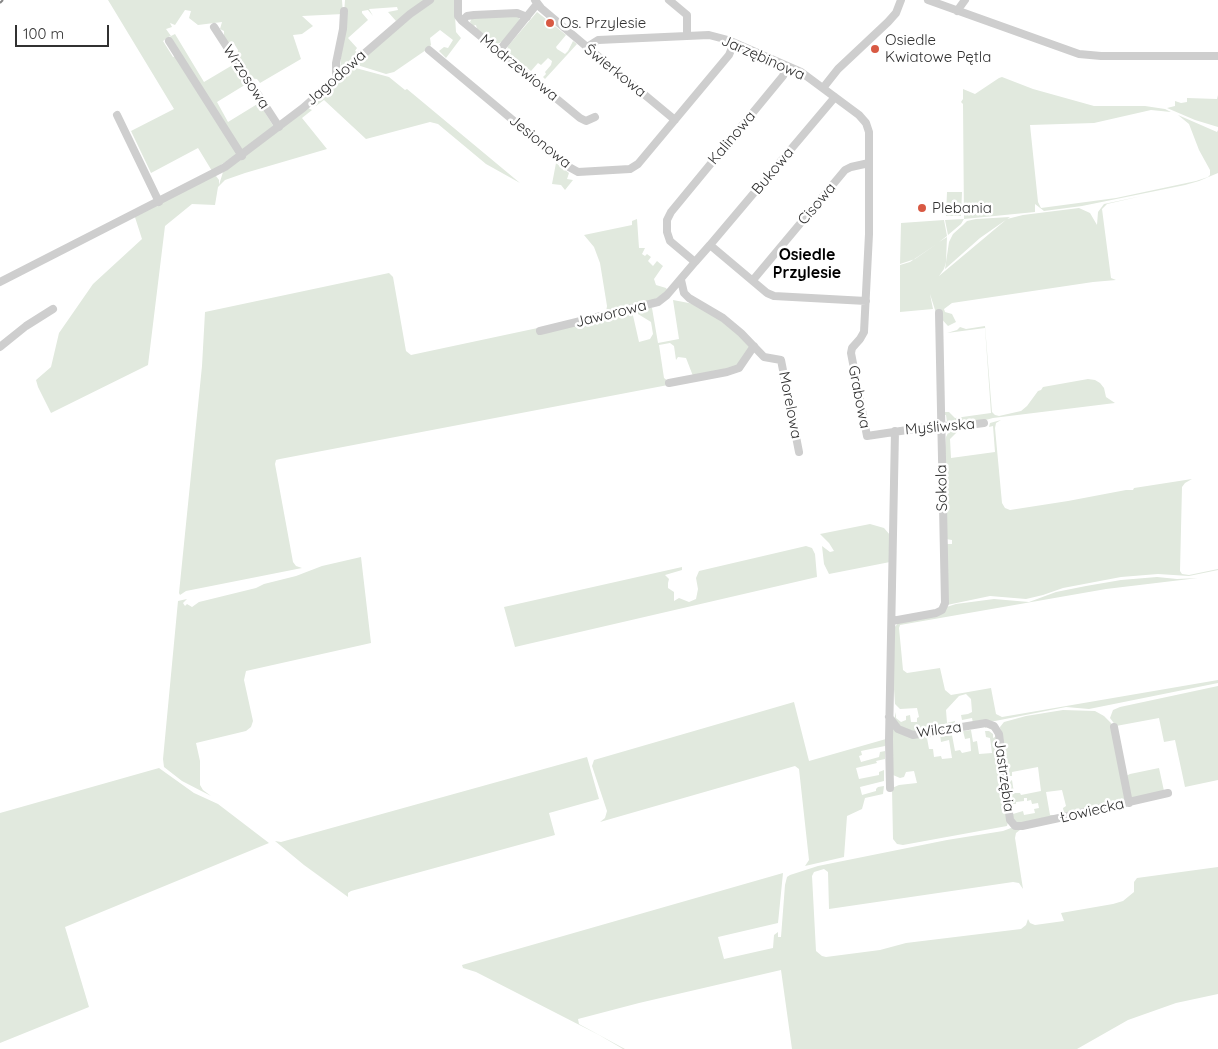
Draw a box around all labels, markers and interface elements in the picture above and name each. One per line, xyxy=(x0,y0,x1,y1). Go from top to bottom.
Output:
place label: Os. Przylesie xyxy=(560,14,646,32)
scale bar xyxy=(18,15,111,47)
marker: Os. Przylesie xyxy=(544,17,556,29)
text: 100 m xyxy=(23,24,64,43)
street label: Modrzewiowa xyxy=(476,31,562,105)
place label: Osiedle Kwiatowe Pętla xyxy=(885,31,991,66)
street label: Jarzębinowa xyxy=(718,32,808,84)
street label: Świerkowa xyxy=(580,41,650,101)
street label: Wrzosowa xyxy=(219,42,273,112)
marker: Osiedle Kwiatowe Pętla xyxy=(869,43,881,55)
street label: Jagodowa xyxy=(302,46,370,110)
street label: Kalinowa xyxy=(705,108,759,168)
street label: Jesionowa xyxy=(505,112,575,172)
street label: Bukowa xyxy=(748,144,798,198)
street label: Cisowa xyxy=(794,179,840,229)
place label: Plebania xyxy=(932,199,992,217)
marker: Plebania xyxy=(916,202,928,214)
district label: Osiedle Przylesie xyxy=(773,245,841,283)
street label: Jaworowa xyxy=(573,296,649,332)
street label: Grabowa xyxy=(844,364,874,430)
street label: Morelowa xyxy=(775,370,805,440)
street label: Myśliwska xyxy=(904,415,976,439)
street label: Sokola xyxy=(933,464,951,512)
street label: Wilcza xyxy=(916,718,962,742)
street label: Jastrzębia xyxy=(990,739,1018,813)
street label: Łowiecka xyxy=(1058,795,1126,827)

